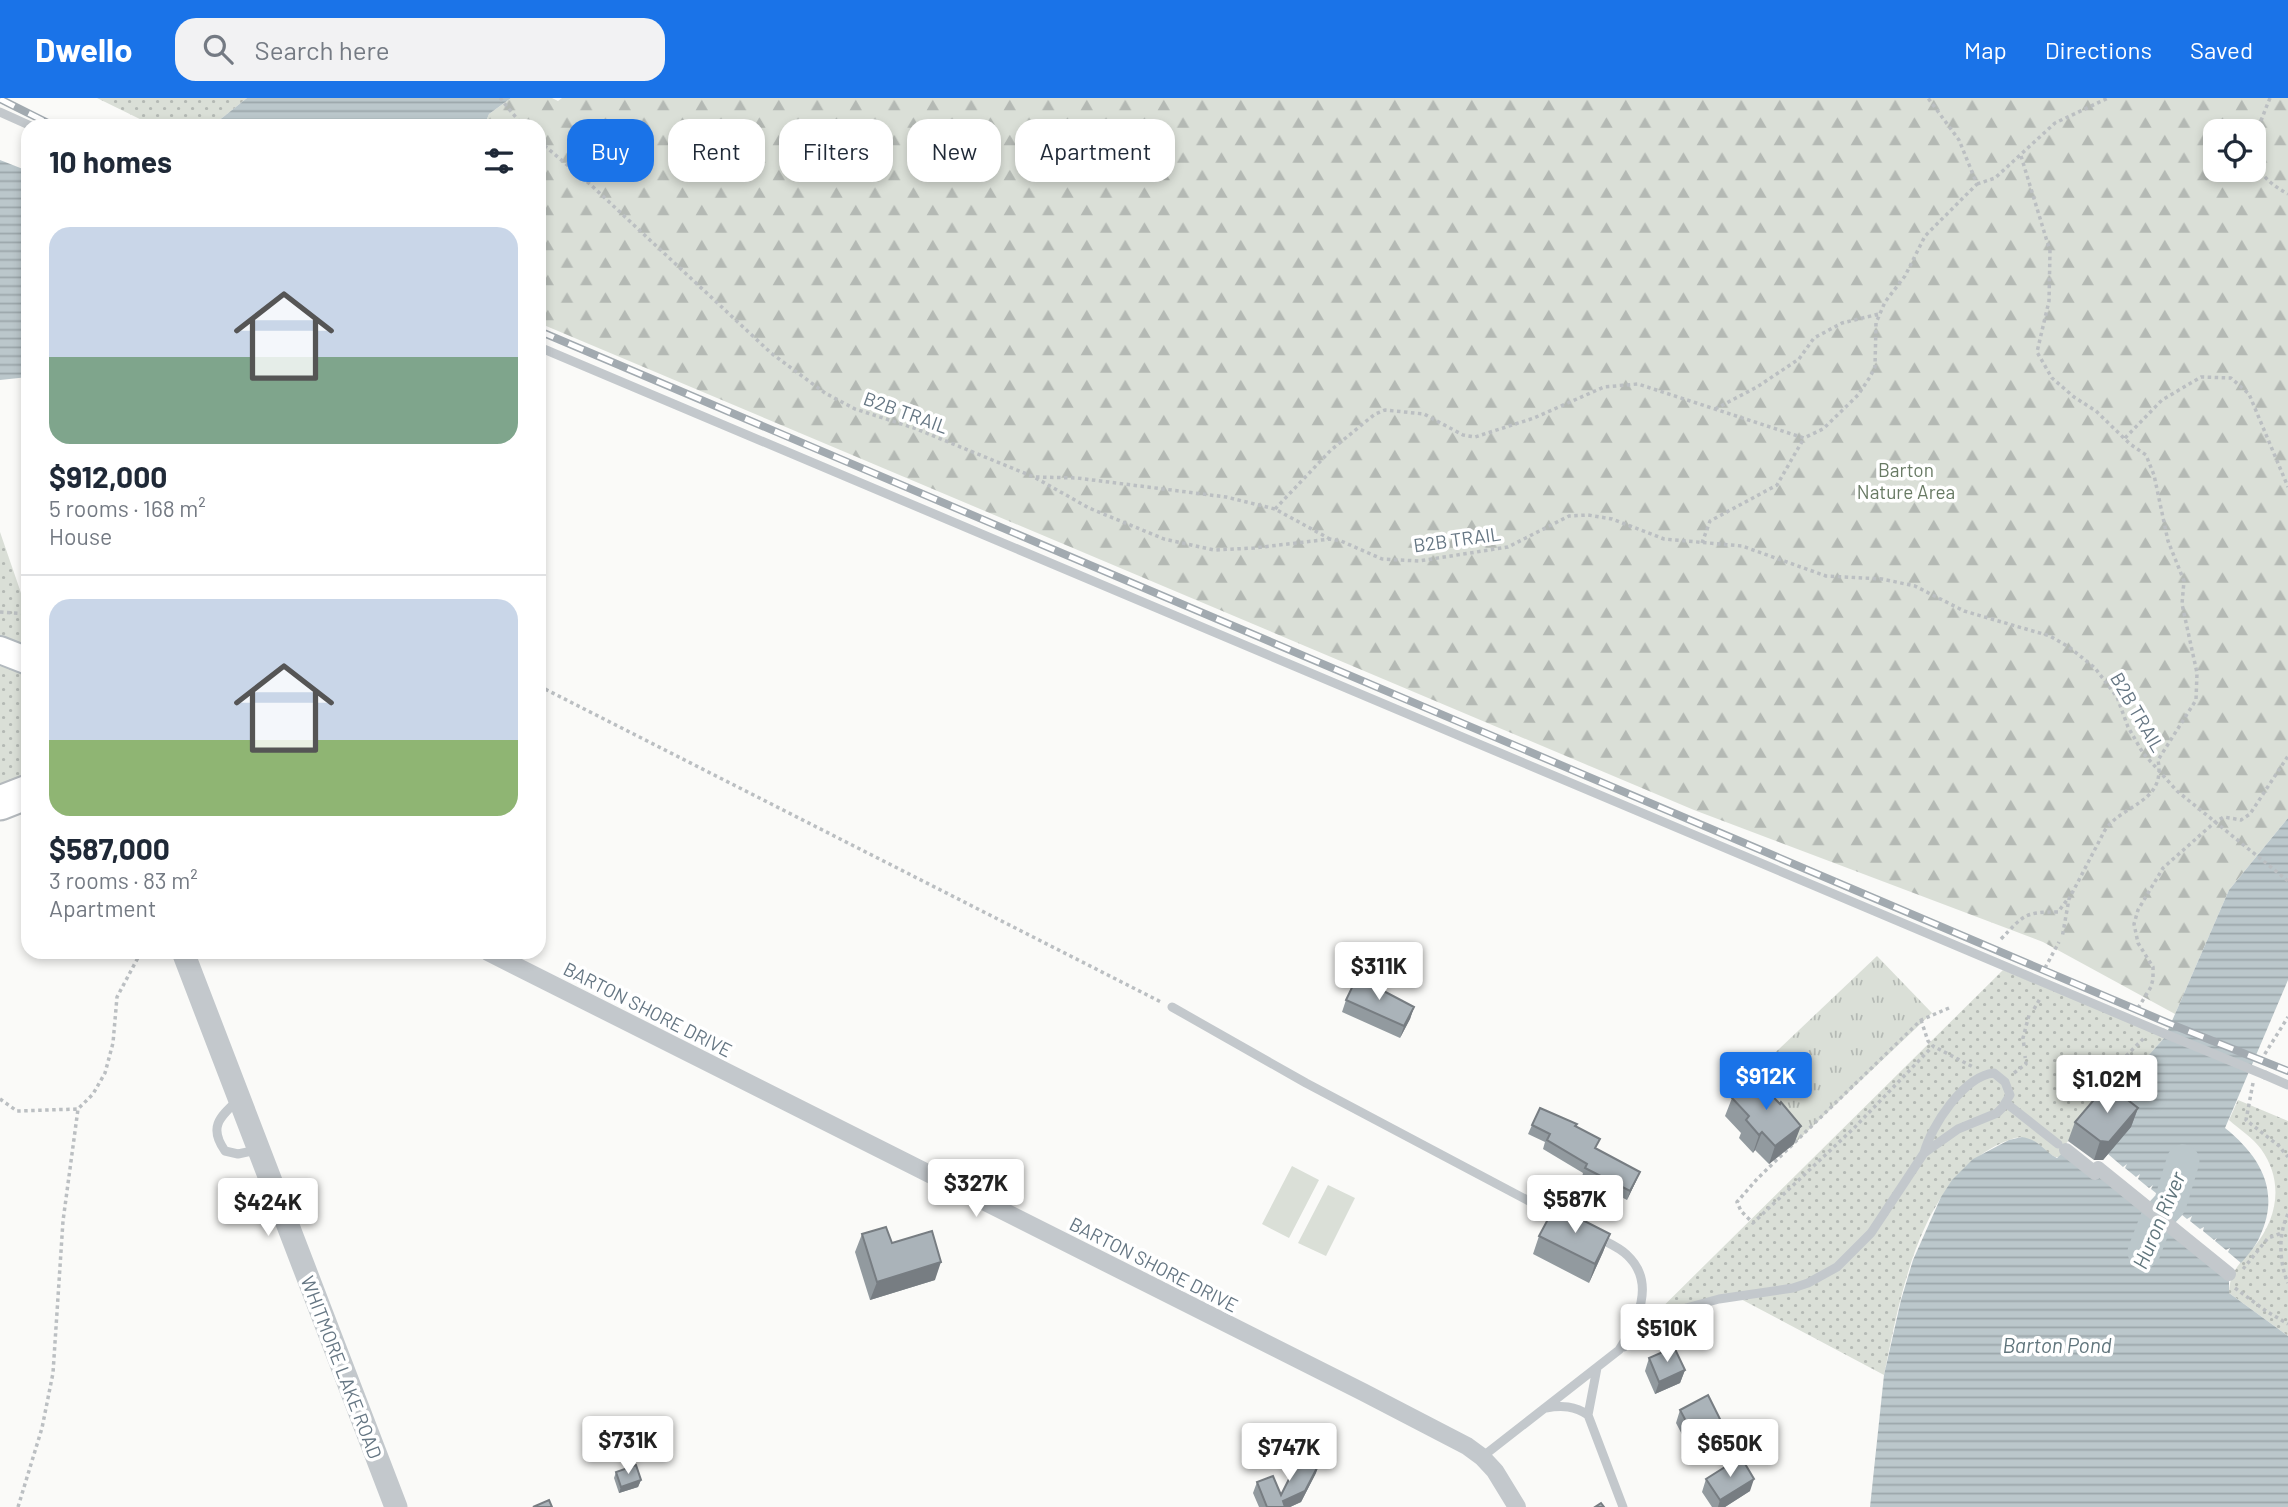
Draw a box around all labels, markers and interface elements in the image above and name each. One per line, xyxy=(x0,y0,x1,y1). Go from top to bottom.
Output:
search box xyxy=(175,18,665,81)
text: Dwello xyxy=(35,29,133,69)
icon: search xyxy=(199,30,237,68)
text: Search here xyxy=(255,34,390,65)
text: Map xyxy=(1964,35,2007,64)
text: Directions xyxy=(2045,35,2152,64)
text: Saved xyxy=(2190,35,2253,64)
chip: Buy xyxy=(567,119,654,182)
chip: Rent xyxy=(668,119,765,182)
chip: Filters xyxy=(779,119,893,182)
chip: New xyxy=(907,119,1001,182)
chip: Apartment xyxy=(1015,119,1175,182)
map controls xyxy=(2203,119,2266,182)
button: locate xyxy=(2203,119,2266,182)
icon: filters xyxy=(480,142,518,180)
text: 10 homes xyxy=(49,143,172,179)
icon: home xyxy=(221,273,347,399)
street label: B2B TRAIL xyxy=(861,386,952,438)
text: $912,000 xyxy=(49,458,167,494)
park label: Barton Nature Area xyxy=(1857,458,1955,503)
text: 5 rooms · 168 m² xyxy=(49,494,206,522)
street label: B2B TRAIL xyxy=(1412,521,1502,557)
text: House xyxy=(49,522,112,550)
icon: home xyxy=(221,645,347,771)
street label: B2B TRAIL xyxy=(2106,668,2170,756)
text: $587,000 xyxy=(49,830,170,866)
text: 3 rooms · 83 m² xyxy=(49,866,198,894)
text: Apartment xyxy=(49,894,156,922)
pin: $311K xyxy=(1330,942,1428,1002)
text: $311K xyxy=(1351,951,1407,979)
street label: BARTON SHORE DRIVE xyxy=(560,957,736,1061)
pin: $912K xyxy=(1717,1052,1815,1112)
pin: $1.02M xyxy=(2050,1056,2164,1115)
text: $912K xyxy=(1736,1061,1796,1089)
text: $1.02M xyxy=(2072,1064,2142,1092)
pin: $327K xyxy=(927,1160,1025,1219)
water label: Huron River xyxy=(2126,1167,2190,1272)
text: $327K xyxy=(944,1168,1008,1196)
pin: $587K xyxy=(1526,1176,1624,1235)
pin: $424K xyxy=(219,1178,317,1238)
text: $587K xyxy=(1543,1184,1607,1212)
text: $424K xyxy=(234,1187,302,1215)
street label: BARTON SHORE DRIVE xyxy=(1066,1212,1242,1316)
street label: WHITMORE LAKE ROAD xyxy=(297,1272,387,1462)
pin: $510K xyxy=(1618,1304,1716,1364)
text: $510K xyxy=(1637,1313,1697,1341)
water label: Barton Pond xyxy=(2002,1332,2112,1357)
pin: $731K xyxy=(579,1416,677,1476)
pin: $650K xyxy=(1681,1420,1779,1479)
pin: $747K xyxy=(1240,1424,1338,1483)
text: $731K xyxy=(598,1425,658,1453)
text: $650K xyxy=(1697,1428,1763,1456)
text: $747K xyxy=(1258,1432,1320,1460)

